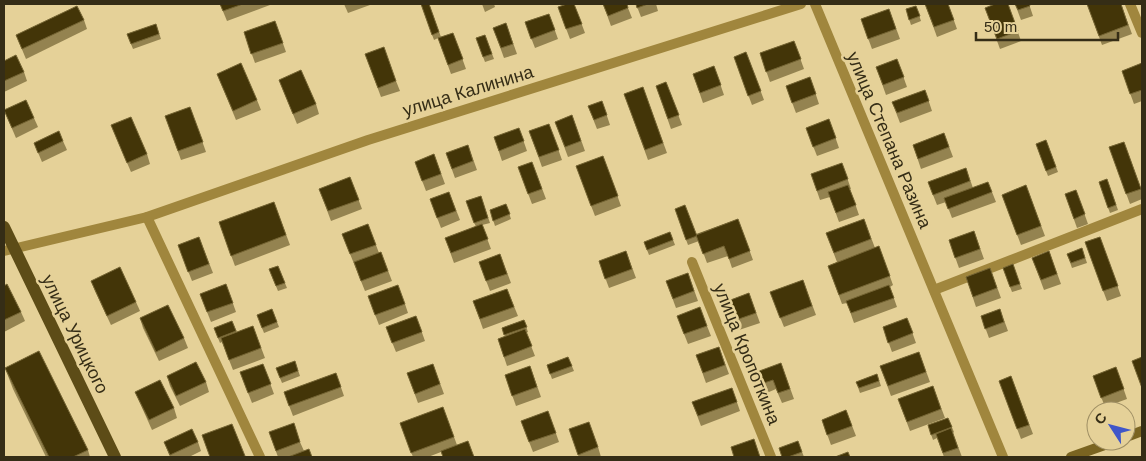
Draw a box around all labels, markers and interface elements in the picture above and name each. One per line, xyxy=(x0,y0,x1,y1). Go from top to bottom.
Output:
scale bar xyxy=(976,10,1118,42)
text: 50 m xyxy=(984,18,1017,35)
street label: улица Степана Разина xyxy=(843,49,936,232)
street label: улица Калинина xyxy=(400,61,537,120)
street label: улица Урицкого xyxy=(38,271,112,397)
street label: улица Кропоткина xyxy=(710,280,785,428)
north arrow xyxy=(1086,401,1136,451)
text: С xyxy=(1091,410,1110,427)

